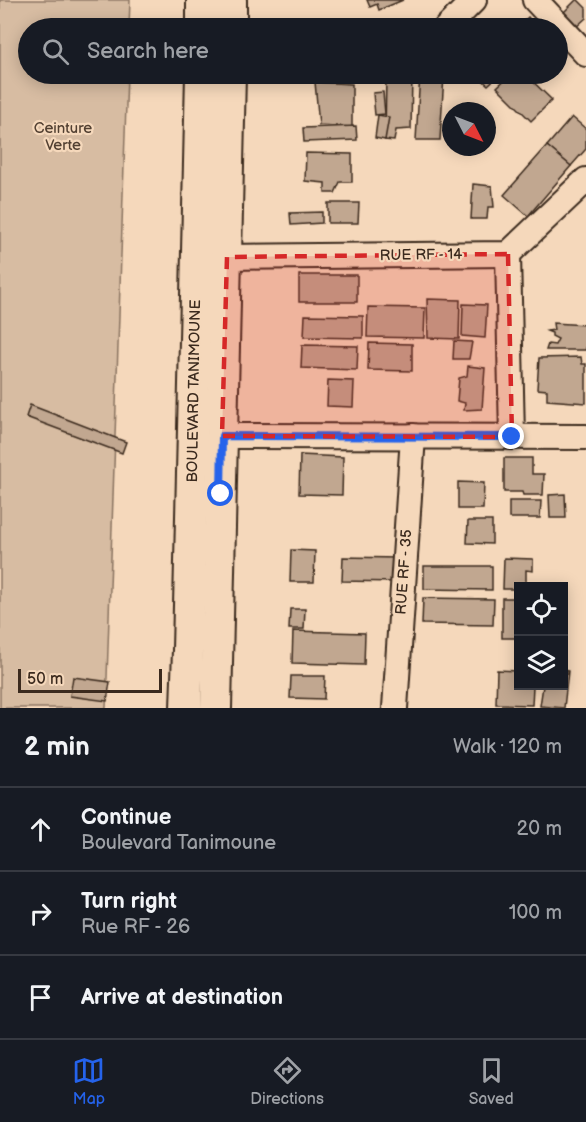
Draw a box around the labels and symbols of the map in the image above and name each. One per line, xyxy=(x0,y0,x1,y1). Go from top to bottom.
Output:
north arrow xyxy=(442,102,496,156)
park label: Ceinture Verte xyxy=(34,119,92,155)
street label: RUE RF - 14 xyxy=(380,245,462,265)
street label: BOULEVARD TANIMOUNE xyxy=(183,299,205,483)
route end xyxy=(498,423,524,449)
route start xyxy=(207,480,233,506)
street label: RUE RF - 35 xyxy=(392,529,416,615)
scale bar xyxy=(18,666,162,694)

